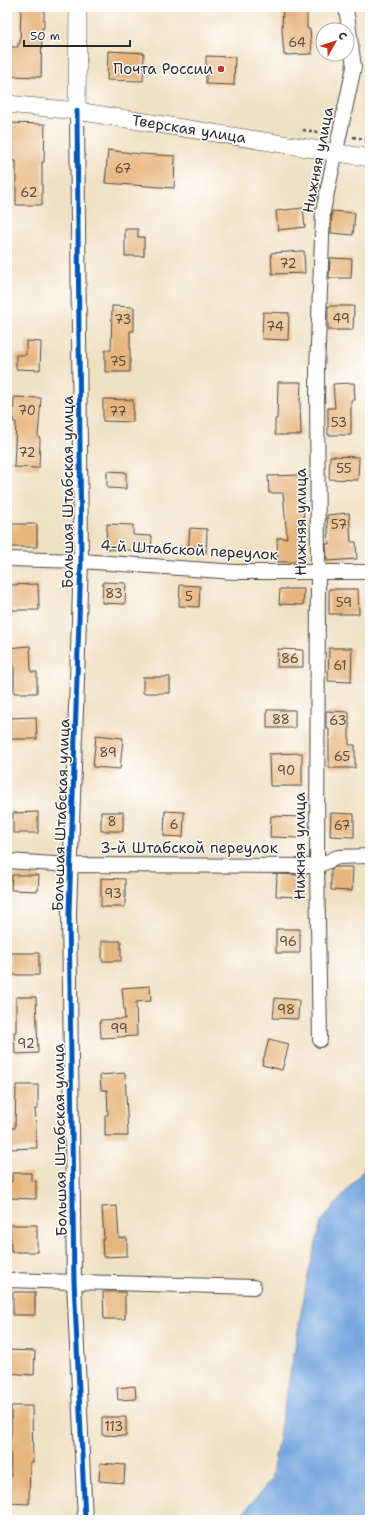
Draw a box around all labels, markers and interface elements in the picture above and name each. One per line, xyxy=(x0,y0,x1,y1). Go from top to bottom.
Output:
scale bar xyxy=(24,22,130,48)
north arrow xyxy=(315,22,355,62)
text: 50 m xyxy=(30,28,60,44)
text: С xyxy=(334,29,350,44)
house number: 64 xyxy=(288,34,306,51)
place label: Почта России xyxy=(113,59,213,79)
marker: Почта России xyxy=(216,64,226,74)
street label: Нижняя улица xyxy=(298,105,338,215)
street label: Тверская улица xyxy=(130,110,248,148)
house number: 67 xyxy=(115,160,131,177)
house number: 62 xyxy=(20,184,38,201)
house number: 72 xyxy=(279,255,297,272)
house number: 49 xyxy=(332,310,350,327)
house number: 73 xyxy=(114,311,132,328)
house number: 74 xyxy=(266,318,284,335)
house number: 75 xyxy=(110,353,126,370)
street label: Большая Штабская улица xyxy=(58,395,78,588)
house number: 70 xyxy=(18,402,36,419)
house number: 77 xyxy=(109,403,127,420)
house number: 53 xyxy=(331,414,347,431)
house number: 72 xyxy=(18,444,36,461)
house number: 55 xyxy=(336,460,352,477)
street label: Нижняя улица xyxy=(291,468,311,576)
house number: 57 xyxy=(331,516,347,533)
street label: 4-й Штабской переулок xyxy=(100,535,278,565)
house number: 83 xyxy=(105,585,123,602)
house number: 5 xyxy=(185,588,193,605)
house number: 59 xyxy=(336,594,352,611)
house number: 86 xyxy=(281,650,299,667)
house number: 61 xyxy=(333,657,347,674)
house number: 88 xyxy=(272,711,290,728)
house number: 63 xyxy=(329,712,347,729)
street label: Большая Штабская улица xyxy=(48,718,74,912)
house number: 89 xyxy=(99,744,117,761)
house number: 65 xyxy=(334,748,350,765)
house number: 90 xyxy=(277,762,295,779)
street label: Нижняя улица xyxy=(290,792,310,900)
house number: 8 xyxy=(107,813,117,830)
house number: 6 xyxy=(169,816,179,833)
house number: 67 xyxy=(334,817,350,834)
street label: 3-й Штабской переулок xyxy=(100,838,278,858)
house number: 93 xyxy=(104,885,122,902)
house number: 96 xyxy=(279,933,297,950)
house number: 98 xyxy=(277,1001,295,1018)
house number: 99 xyxy=(110,1020,128,1037)
house number: 92 xyxy=(17,1035,35,1052)
street label: Большая Штабская улица xyxy=(48,1043,72,1237)
house number: 113 xyxy=(105,1418,123,1435)

